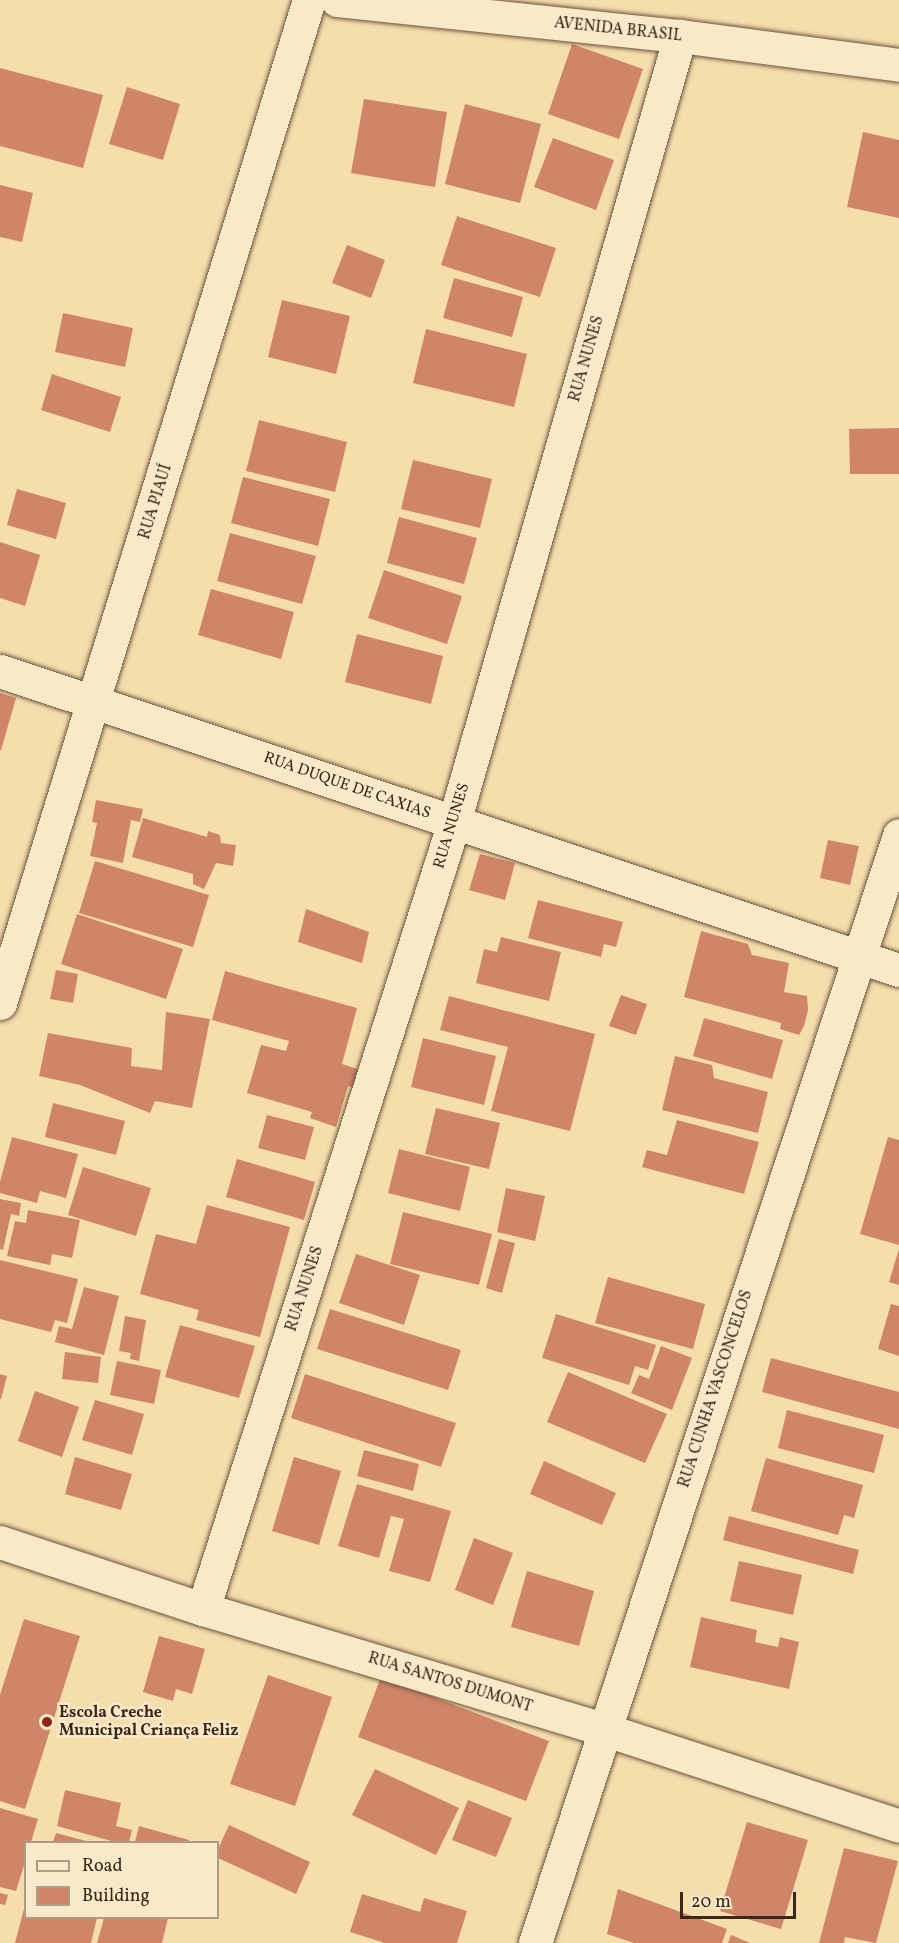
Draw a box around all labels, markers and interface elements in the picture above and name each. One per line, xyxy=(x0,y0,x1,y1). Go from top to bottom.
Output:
street label: AVENIDA BRASIL xyxy=(553,14,683,46)
street label: RUA NUNES xyxy=(566,314,608,404)
street label: RUA PIAUÍ xyxy=(135,462,177,542)
street label: RUA DUQUE DE CAXIAS xyxy=(261,748,433,824)
street label: RUA NUNES xyxy=(430,781,474,871)
street label: RUA NUNES xyxy=(282,1244,328,1334)
street label: RUA CUNHA VASCONCELOS xyxy=(675,1287,757,1491)
street label: RUA SANTOS DUMONT xyxy=(366,1649,534,1717)
place label: Escola Creche Municipal Criança Feliz xyxy=(59,1703,238,1741)
marker: Escola Creche Municipal Criança Feliz xyxy=(40,1715,54,1729)
legend xyxy=(24,1841,219,1919)
text: Road xyxy=(82,1854,123,1879)
scale bar xyxy=(683,1880,798,1918)
text: Building xyxy=(82,1884,150,1909)
text: 20 m xyxy=(691,1890,731,1915)

